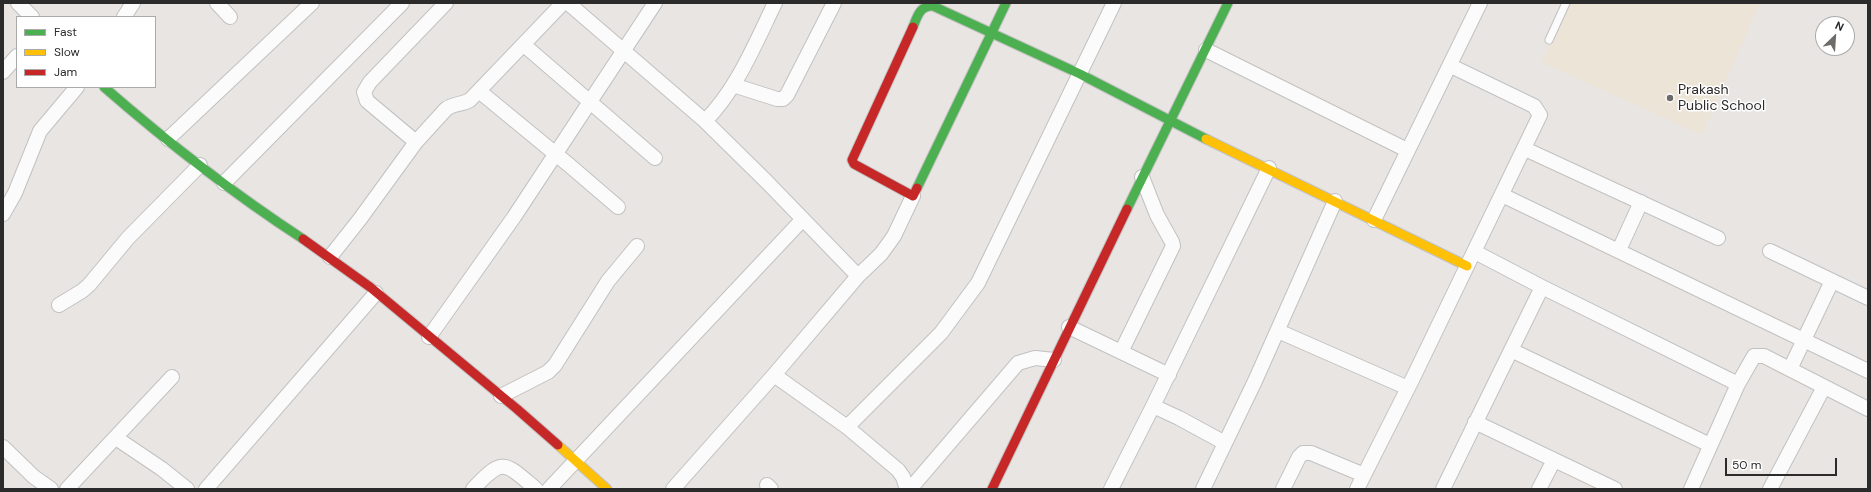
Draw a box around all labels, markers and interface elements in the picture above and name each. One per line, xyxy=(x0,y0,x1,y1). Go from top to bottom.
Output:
legend xyxy=(16,16,156,88)
north arrow xyxy=(1815,16,1855,56)
text: N xyxy=(1833,18,1846,34)
text: Fast xyxy=(54,24,77,40)
text: Slow xyxy=(54,44,80,60)
text: Jam xyxy=(54,64,77,80)
place label: Prakash Public School xyxy=(1678,82,1765,114)
marker: Prakash Public School xyxy=(1665,93,1675,103)
scale bar xyxy=(1727,450,1839,476)
text: 50 m xyxy=(1732,457,1761,473)

